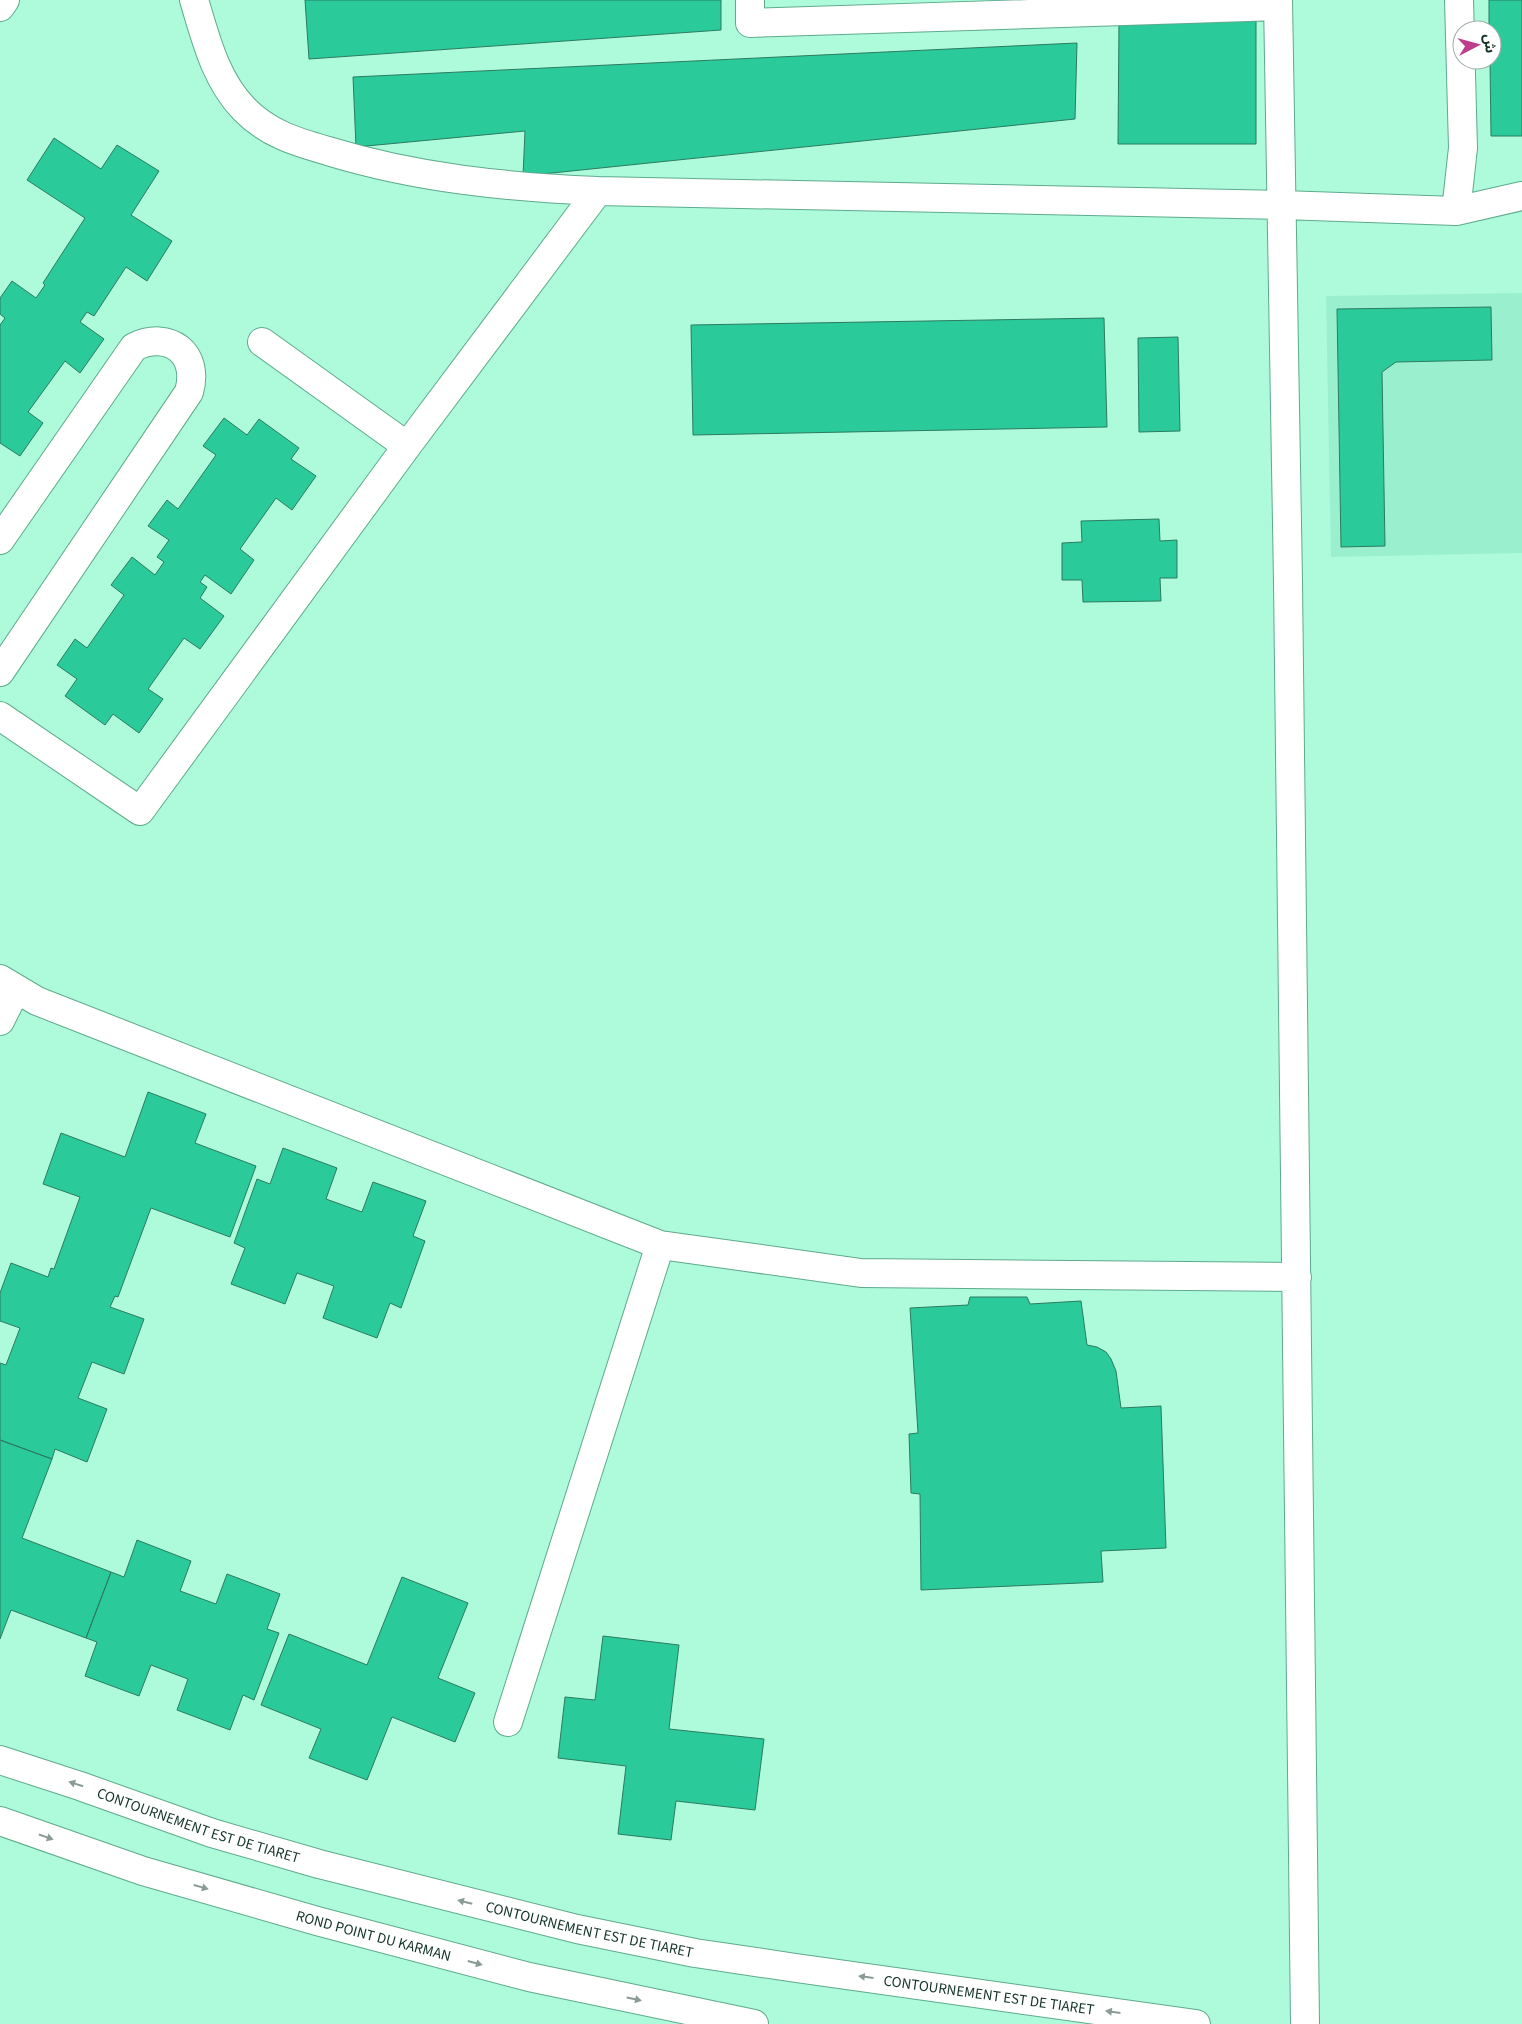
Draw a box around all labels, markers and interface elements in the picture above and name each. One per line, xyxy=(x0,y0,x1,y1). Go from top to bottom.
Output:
north arrow xyxy=(1452,20,1502,70)
text: ش xyxy=(1478,33,1500,54)
one-way arrow xyxy=(68,1780,83,1787)
street label: CONTOURNEMENT EST DE TIARET xyxy=(94,1783,302,1869)
one-way arrow xyxy=(39,1833,54,1841)
one-way arrow xyxy=(193,1884,208,1892)
street label: CONTOURNEMENT EST DE TIARET xyxy=(483,1896,695,1963)
one-way arrow xyxy=(458,1898,473,1906)
street label: ROND POINT DU KARMAN xyxy=(293,1905,453,1967)
one-way arrow xyxy=(468,1959,483,1967)
street label: CONTOURNEMENT EST DE TIARET xyxy=(882,1970,1095,2021)
one-way arrow xyxy=(857,1973,873,1981)
one-way arrow xyxy=(626,1995,641,2003)
one-way arrow xyxy=(1105,2008,1121,2016)

